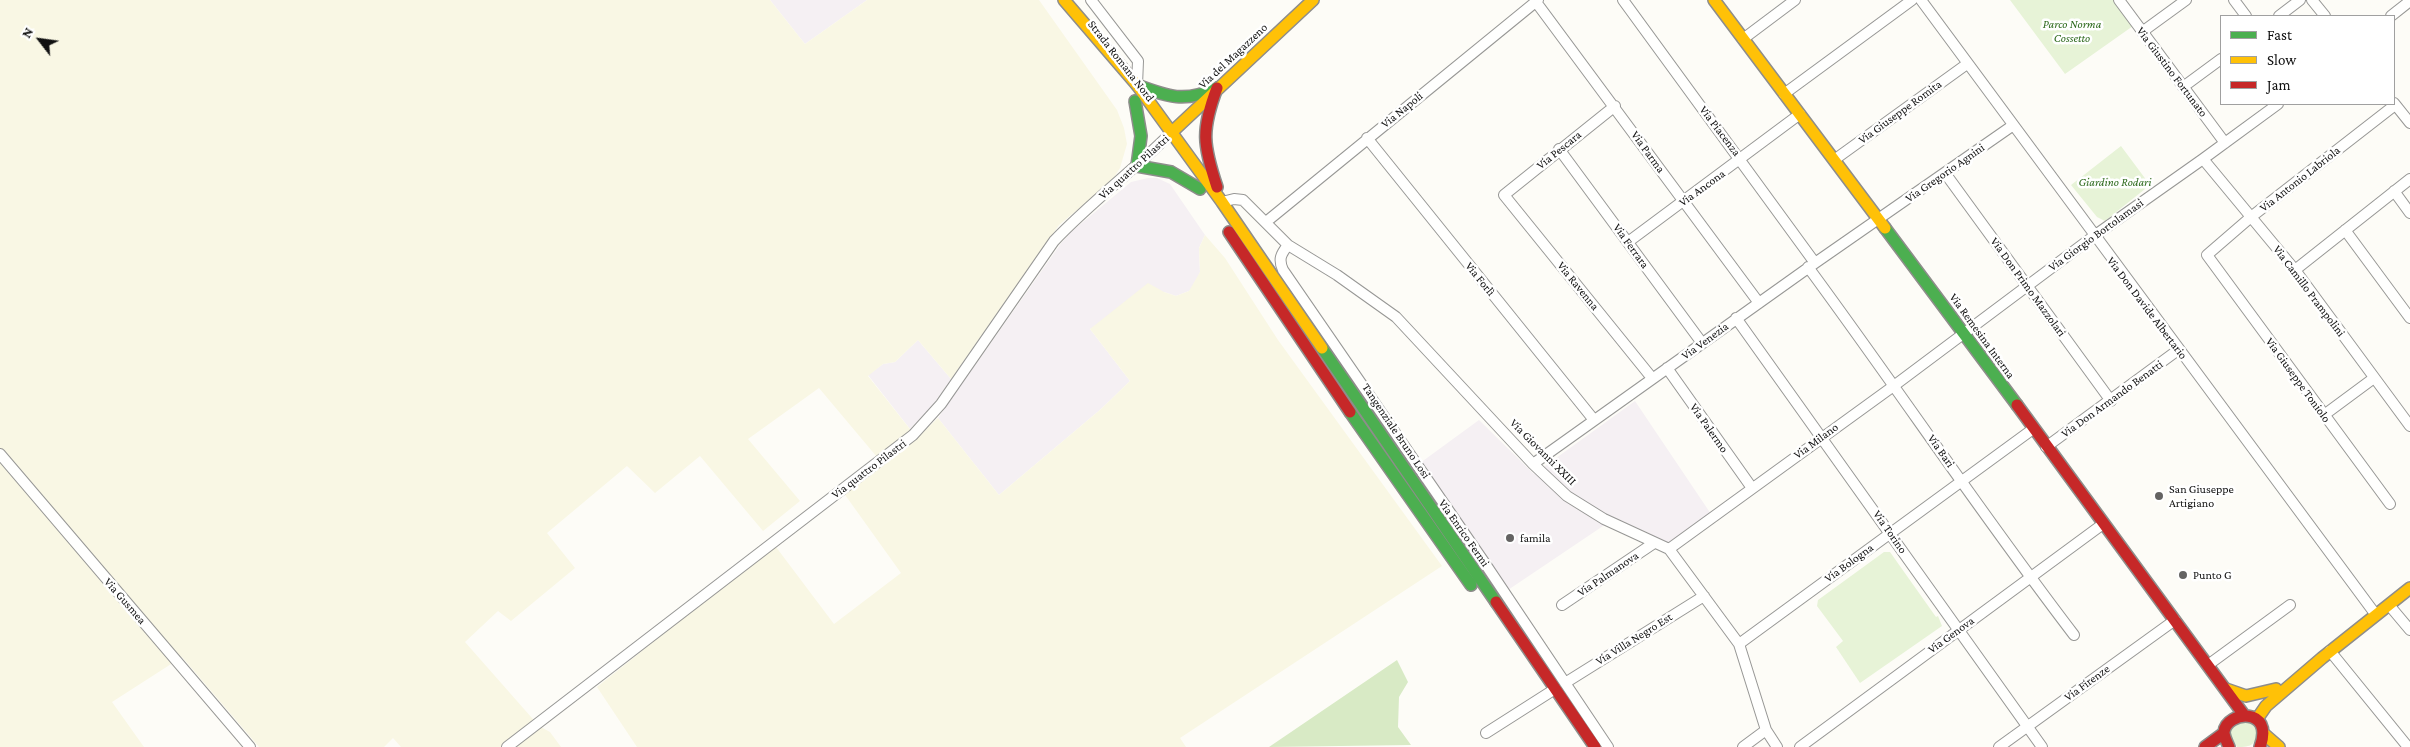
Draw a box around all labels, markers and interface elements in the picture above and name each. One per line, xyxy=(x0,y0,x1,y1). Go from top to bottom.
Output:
north arrow xyxy=(15,15,65,65)
legend xyxy=(2220,15,2395,105)
street label: Strada Romana Nord xyxy=(1085,17,1157,105)
park label: Parco Norma Cossetto xyxy=(2043,17,2101,45)
street label: Via del Magazzeno xyxy=(1195,20,1271,92)
text: N xyxy=(18,24,36,41)
street label: Via Giustino Fortunato xyxy=(2133,24,2211,120)
text: Fast xyxy=(2267,27,2292,43)
text: Slow xyxy=(2267,52,2296,68)
street label: Via Giuseppe Romita xyxy=(1856,77,1944,147)
text: Jam xyxy=(2267,77,2290,93)
street label: Via Napoli xyxy=(1378,89,1426,131)
street label: Via Piacenza xyxy=(1696,103,1744,159)
street label: Via Pescara xyxy=(1534,128,1584,172)
street label: Via Parma xyxy=(1628,128,1668,176)
street label: Via quattro Pilastri xyxy=(1096,132,1172,202)
street label: Via Gregorio Agnini xyxy=(1903,140,1987,206)
street label: Via Antonio Labriola xyxy=(2257,143,2343,215)
street label: Via Ancona xyxy=(1676,166,1728,210)
park label: Giardino Rodari xyxy=(2078,175,2152,189)
street label: Via Giorgio Bortolamasi xyxy=(2046,196,2146,274)
street label: Via Ferrara xyxy=(1610,221,1652,271)
street label: Via Don Primo Mazzolari xyxy=(1987,235,2069,339)
street label: Via Camillo Prampolini xyxy=(2270,242,2348,340)
street label: Via Don Davide Albertario xyxy=(2104,254,2190,362)
street label: Via Forlì xyxy=(1462,259,1498,299)
street label: Via Ravenna xyxy=(1554,259,1602,313)
street label: Via Remesina Interna xyxy=(1946,291,2018,381)
street label: Via Venezia xyxy=(1679,319,1731,363)
street label: Via Giuseppe Toniolo xyxy=(2262,335,2334,425)
street label: Via Don Armando Benatti xyxy=(2058,357,2166,441)
street label: Tangenziale Bruno Losi xyxy=(1359,381,1433,481)
street label: Via Palermo xyxy=(1687,400,1731,456)
street label: Via Giovanni XXIII xyxy=(1507,416,1579,488)
street label: Via Milano xyxy=(1791,420,1841,462)
street label: Via Bari xyxy=(1924,432,1958,470)
street label: Via quattro Pilastri xyxy=(829,436,909,502)
place label: San Giuseppe Artigiano xyxy=(2169,482,2234,510)
marker: San Giuseppe Artigiano xyxy=(2153,490,2165,502)
street label: Via Enrico Fermi xyxy=(1435,496,1493,570)
street label: Via Torino xyxy=(1870,508,1910,556)
place label: famila xyxy=(1520,531,1551,545)
marker: famila xyxy=(1504,532,1516,544)
street label: Via Bologna xyxy=(1822,540,1876,586)
street label: Via Palmanova xyxy=(1575,548,1641,600)
place label: Punto G xyxy=(2193,568,2232,582)
marker: Punto G xyxy=(2177,569,2189,581)
street label: Via Gusmea xyxy=(101,575,149,627)
street label: Via Villa Negro Est xyxy=(1593,610,1675,668)
street label: Via Genova xyxy=(1925,613,1977,657)
street label: Via Firenze xyxy=(2061,662,2113,704)

